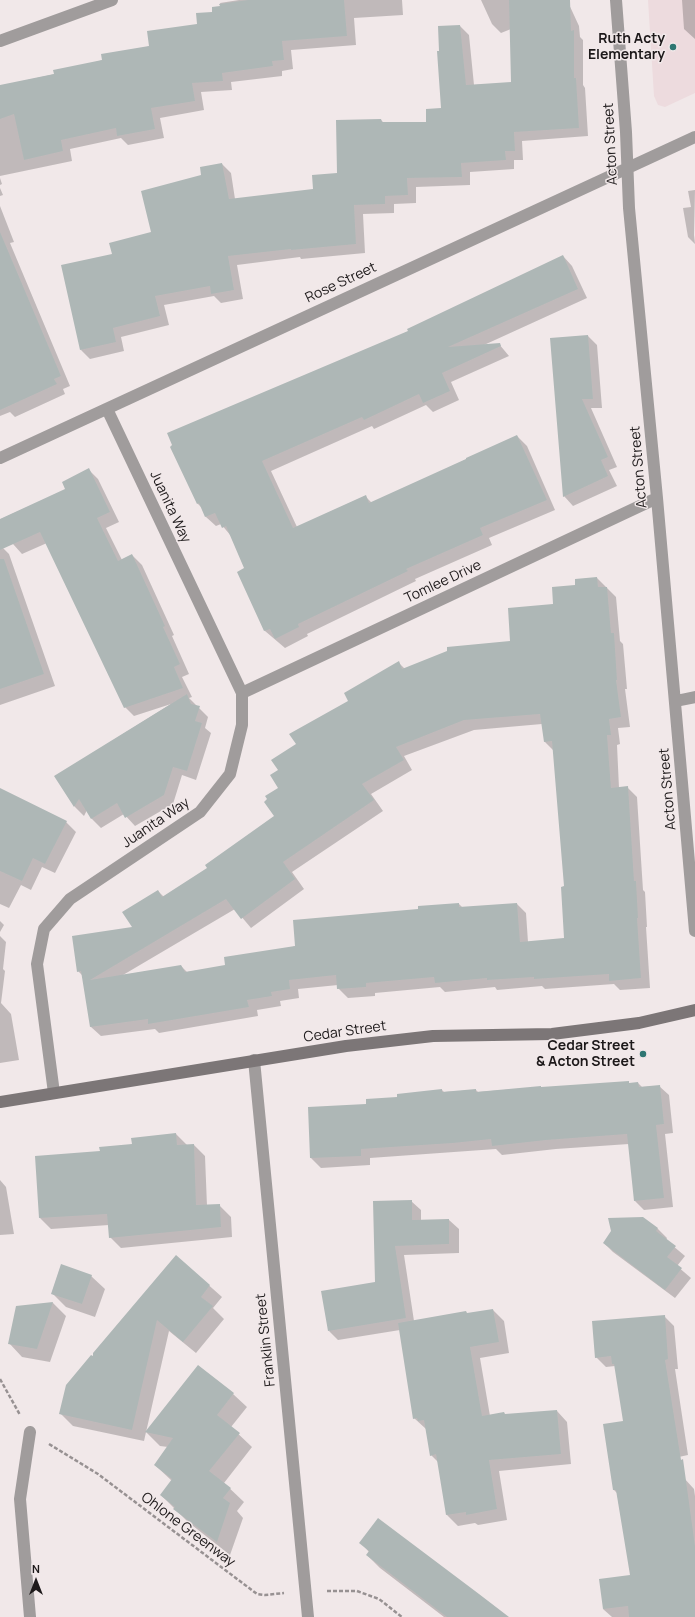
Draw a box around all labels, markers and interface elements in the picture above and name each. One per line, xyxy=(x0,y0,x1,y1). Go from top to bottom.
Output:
place label: Ruth Acty Elementary xyxy=(588,31,665,64)
marker: Ruth Acty Elementary xyxy=(668,42,678,52)
street label: Acton Street xyxy=(600,102,622,186)
street label: Rose Street xyxy=(303,259,379,307)
street label: Acton Street xyxy=(627,425,651,509)
street label: Juanita Way xyxy=(146,468,194,546)
street label: Tomlee Drive xyxy=(402,557,484,607)
street label: Acton Street xyxy=(656,747,680,831)
street label: Juanita Way xyxy=(119,794,193,852)
street label: Cedar Street xyxy=(303,1018,387,1046)
place label: Cedar Street & Acton Street xyxy=(536,1038,635,1070)
marker: Cedar Street & Acton Street xyxy=(638,1049,648,1059)
street label: Franklin Street xyxy=(253,1293,279,1387)
street label: Ohlone Greenway xyxy=(138,1489,238,1571)
north arrow xyxy=(16,1561,56,1601)
text: N xyxy=(32,1561,40,1576)

